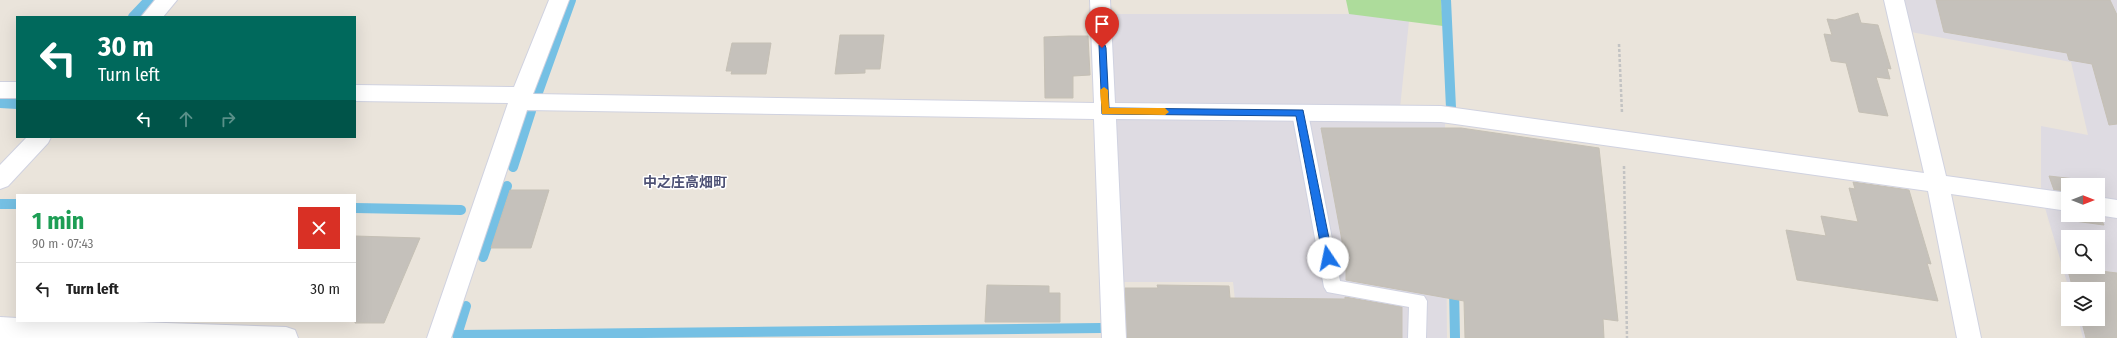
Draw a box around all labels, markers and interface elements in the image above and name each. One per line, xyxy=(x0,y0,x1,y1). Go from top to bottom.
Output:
pin xyxy=(1085,7.0,1119,48)
icon: arrive xyxy=(1091,13,1113,35)
text: 30 m xyxy=(98,30,154,63)
icon: left xyxy=(32,32,84,84)
text: Turn left xyxy=(98,64,160,86)
icon: left xyxy=(133,108,155,130)
icon: ahead xyxy=(175,108,197,130)
icon: right xyxy=(217,108,239,130)
district label: 中之庄高畑町 xyxy=(643,174,727,191)
north arrow xyxy=(2061,178,2105,222)
map controls xyxy=(2061,178,2105,326)
text: 1 min xyxy=(32,207,84,235)
button: close xyxy=(298,207,340,249)
button: search xyxy=(2061,230,2105,274)
text: 90 m · 07:43 xyxy=(32,236,93,251)
position arrow xyxy=(1307,237,1349,279)
icon: left xyxy=(32,278,54,300)
text: Turn left xyxy=(66,280,119,298)
text: 30 m xyxy=(310,280,340,298)
button: layers xyxy=(2061,282,2105,326)

